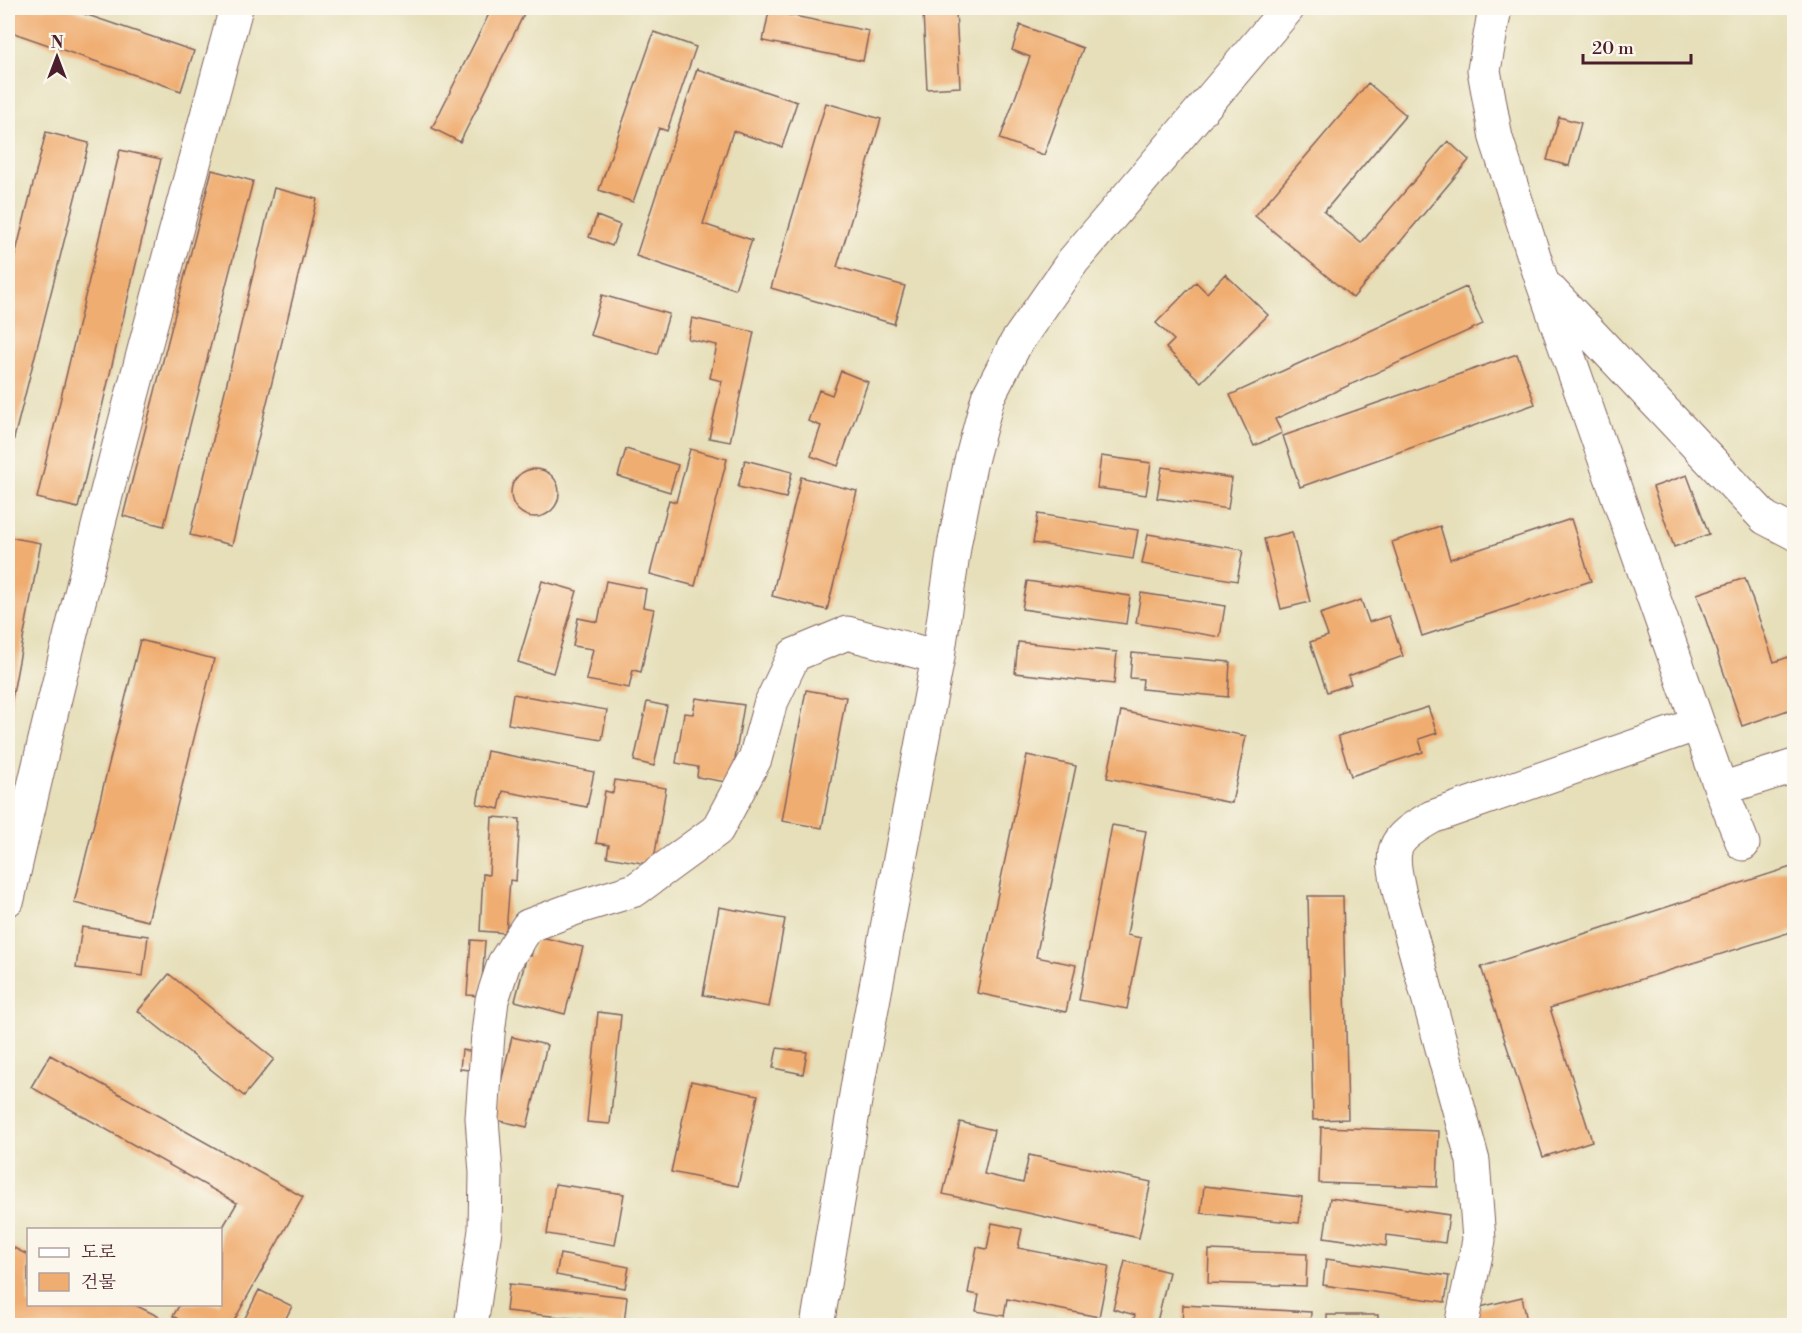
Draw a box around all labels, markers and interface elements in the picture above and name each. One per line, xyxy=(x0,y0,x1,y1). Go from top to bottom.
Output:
north arrow xyxy=(27,27,87,87)
scale bar xyxy=(1583,27,1691,65)
text: N xyxy=(51,33,64,53)
text: 20 m xyxy=(1592,37,1634,60)
legend xyxy=(27,1228,222,1306)
text: 도로 xyxy=(81,1241,116,1264)
text: 건물 xyxy=(81,1271,116,1294)

